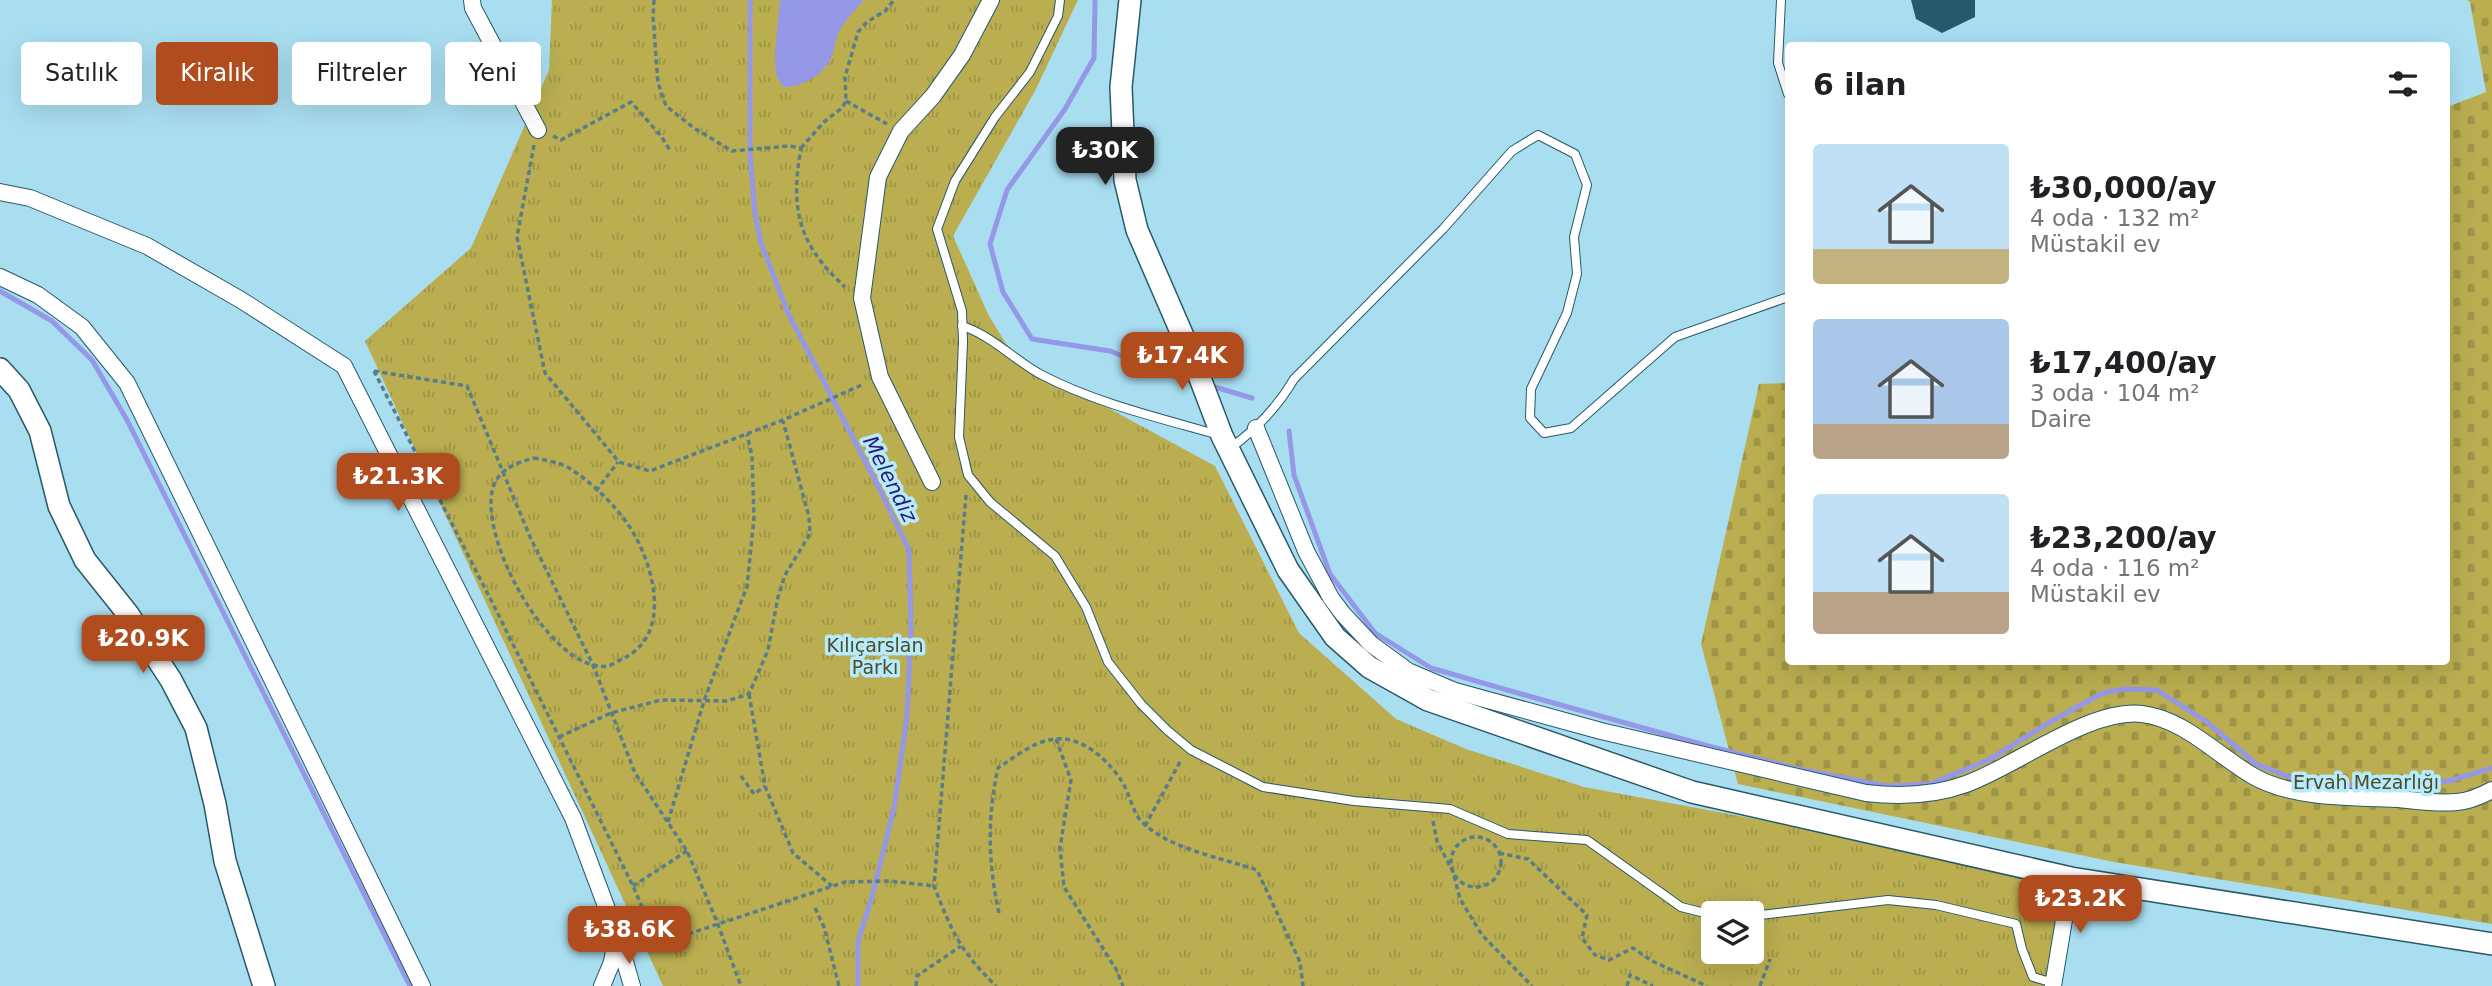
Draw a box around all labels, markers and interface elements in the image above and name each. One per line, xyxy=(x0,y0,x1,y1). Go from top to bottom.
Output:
chip: Satılık xyxy=(21,42,142,105)
chip: Kiralık xyxy=(156,42,278,105)
chip: Filtreler xyxy=(292,42,431,105)
chip: Yeni xyxy=(445,42,541,105)
icon: filters xyxy=(2384,65,2422,103)
text: 6 ilan xyxy=(1813,67,1907,102)
pin: ₺30K xyxy=(1064,128,1146,187)
text: ₺30K xyxy=(1072,137,1138,163)
text: ₺30,000/ay xyxy=(2030,170,2216,205)
icon: home xyxy=(1869,172,1953,256)
text: 4 oda · 132 m² xyxy=(2030,205,2199,231)
text: Müstakil ev xyxy=(2030,231,2161,257)
pin: ₺17.4K xyxy=(1125,332,1239,392)
text: ₺17.4K xyxy=(1137,342,1227,368)
text: ₺17,400/ay xyxy=(2030,345,2216,380)
icon: home xyxy=(1869,347,1953,431)
text: 3 oda · 104 m² xyxy=(2030,380,2199,406)
text: Daire xyxy=(2030,406,2091,432)
water label: Melendiz xyxy=(858,432,922,527)
pin: ₺21.3K xyxy=(341,454,455,513)
text: ₺21.3K xyxy=(353,463,443,489)
text: ₺23,200/ay xyxy=(2030,520,2216,555)
icon: home xyxy=(1869,522,1953,606)
text: 4 oda · 116 m² xyxy=(2030,555,2199,581)
text: Müstakil ev xyxy=(2030,581,2161,607)
pin: ₺20.9K xyxy=(86,616,200,675)
text: ₺20.9K xyxy=(98,625,188,651)
park label: Kılıçarslan Parkı xyxy=(826,634,924,678)
park label: Ervah Mezarlığı xyxy=(2293,771,2439,793)
pin: ₺23.2K xyxy=(2023,876,2137,935)
text: ₺23.2K xyxy=(2035,885,2125,911)
map controls xyxy=(1701,901,1764,964)
button: layers xyxy=(1701,901,1764,964)
pin: ₺38.6K xyxy=(572,906,686,966)
text: ₺38.6K xyxy=(584,916,674,942)

